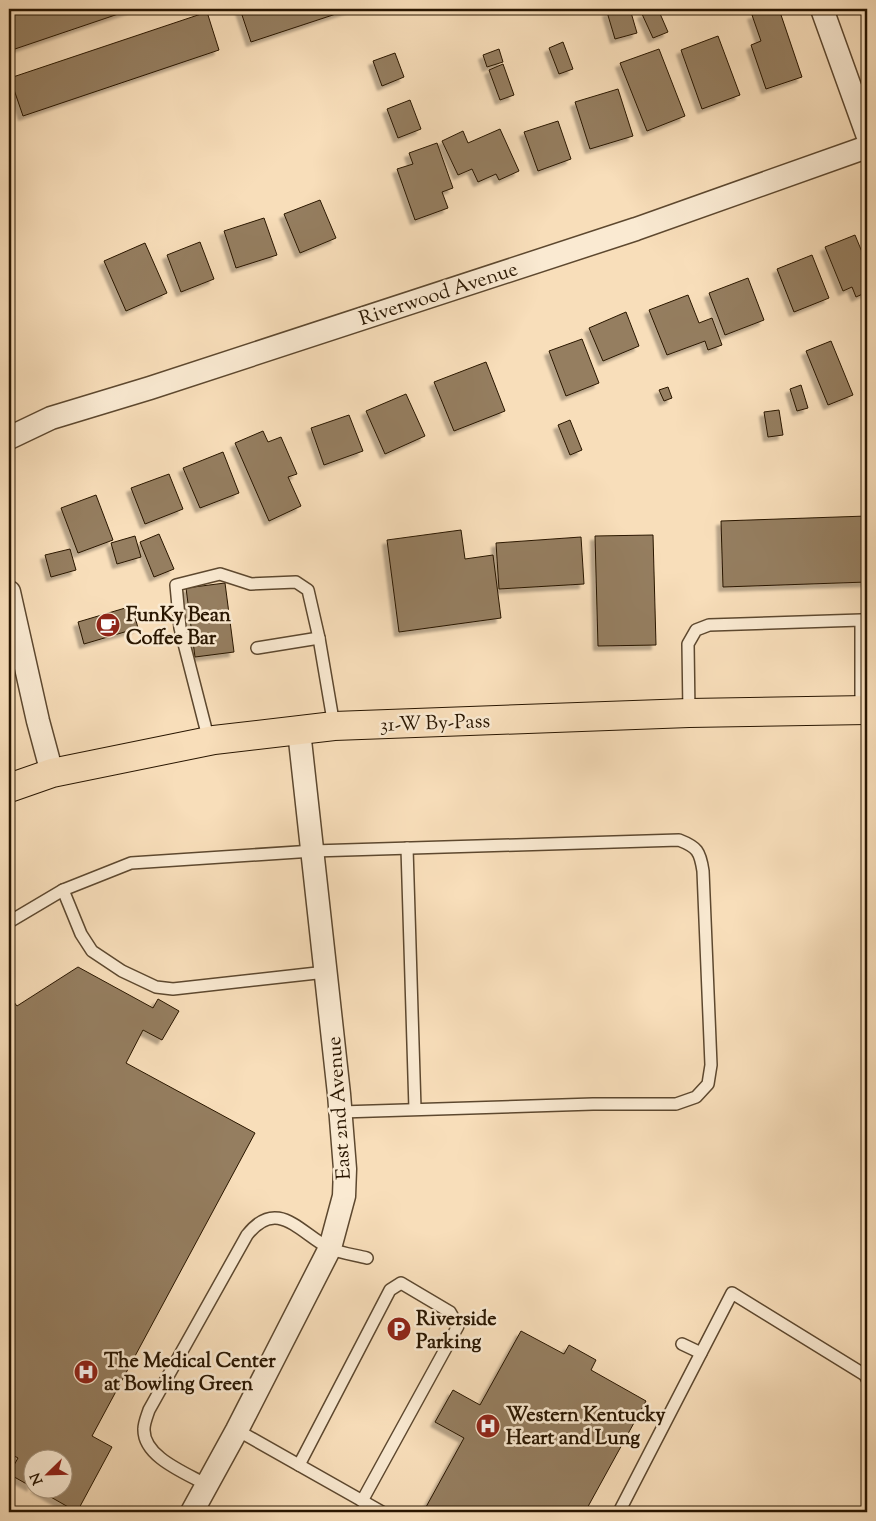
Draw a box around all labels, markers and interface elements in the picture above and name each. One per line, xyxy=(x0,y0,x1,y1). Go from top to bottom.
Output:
street label: Riverwood Avenue xyxy=(356,256,522,335)
place label: FunKy Bean Coffee Bar xyxy=(126,602,231,654)
cafe icon: FunKy Bean Coffee Bar xyxy=(95,612,121,638)
street label: 31-W By-Pass xyxy=(379,708,491,741)
street label: East 2nd Avenue xyxy=(321,1035,360,1180)
place label: Riverside Parking xyxy=(416,1306,497,1358)
parking icon: Riverside Parking xyxy=(386,1316,412,1342)
place label: The Medical Center at Bowling Green xyxy=(104,1348,276,1400)
hospital icon: The Medical Center at Bowling Green xyxy=(73,1359,99,1385)
place label: Western Kentucky Heart and Lung xyxy=(506,1402,666,1454)
hospital icon: Western Kentucky Heart and Lung xyxy=(475,1413,501,1439)
north arrow xyxy=(22,1448,72,1498)
text: N xyxy=(26,1469,49,1487)

